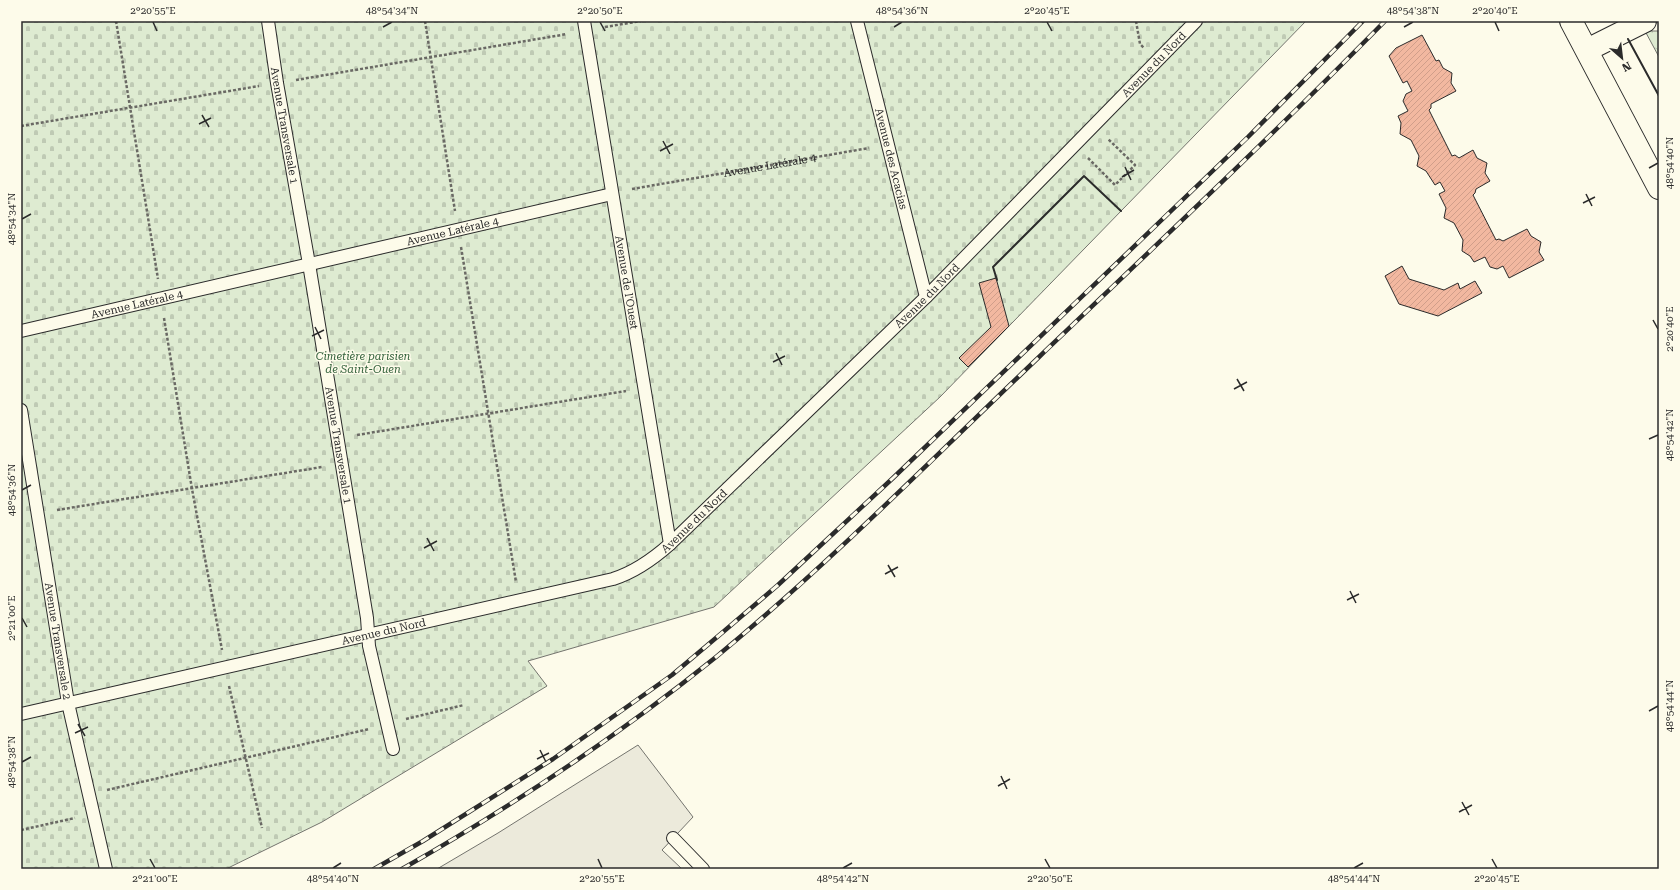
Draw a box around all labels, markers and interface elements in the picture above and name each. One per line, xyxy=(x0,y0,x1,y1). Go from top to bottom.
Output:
text: 2°20'55"E xyxy=(130,5,176,16)
text: 48°54'34"N xyxy=(366,5,418,16)
text: 2°20'50"E xyxy=(577,5,623,16)
text: 48°54'36"N xyxy=(876,5,928,16)
text: 2°20'45"E xyxy=(1024,5,1070,16)
text: 48°54'38"N xyxy=(1387,5,1439,16)
text: 2°20'40"E xyxy=(1472,5,1518,16)
street label: Avenue du Nord xyxy=(1119,29,1188,99)
north arrow xyxy=(1602,38,1642,78)
text: N xyxy=(1619,59,1633,74)
street label: Avenue Transversale 1 xyxy=(268,66,301,185)
street label: Avenue des Acacias xyxy=(873,107,910,211)
text: 48°54'40"N xyxy=(1664,137,1675,189)
street label: Avenue Latérale 4 xyxy=(723,151,818,180)
text: 48°54'34"N xyxy=(6,193,17,245)
street label: Avenue Latérale 4 xyxy=(405,214,501,248)
street label: Avenue de l'Ouest xyxy=(613,235,641,330)
street label: Avenue du Nord xyxy=(892,261,962,330)
street label: Avenue Latérale 4 xyxy=(90,287,185,321)
text: 2°20'40"E xyxy=(1664,306,1675,352)
park label: Cimetière parisien de Saint-Ouen xyxy=(316,350,411,376)
street label: Avenue Transversale 1 xyxy=(323,386,355,505)
text: 48°54'42"N xyxy=(1664,409,1675,461)
text: 48°54'36"N xyxy=(6,464,17,516)
street label: Avenue du Nord xyxy=(658,486,729,555)
street label: Avenue Transversale 2 xyxy=(42,582,74,701)
text: 2°21'00"E xyxy=(6,595,17,641)
street label: Avenue du Nord xyxy=(340,615,427,647)
text: 48°54'44"N xyxy=(1664,680,1675,732)
text: 48°54'38"N xyxy=(6,736,17,788)
text: 2°21'00"E xyxy=(132,873,178,884)
text: 48°54'40"N xyxy=(307,873,359,884)
text: 2°20'55"E xyxy=(579,873,625,884)
text: 48°54'42"N xyxy=(817,873,869,884)
text: 2°20'50"E xyxy=(1027,873,1073,884)
text: 48°54'44"N xyxy=(1328,873,1380,884)
text: 2°20'45"E xyxy=(1474,873,1520,884)

